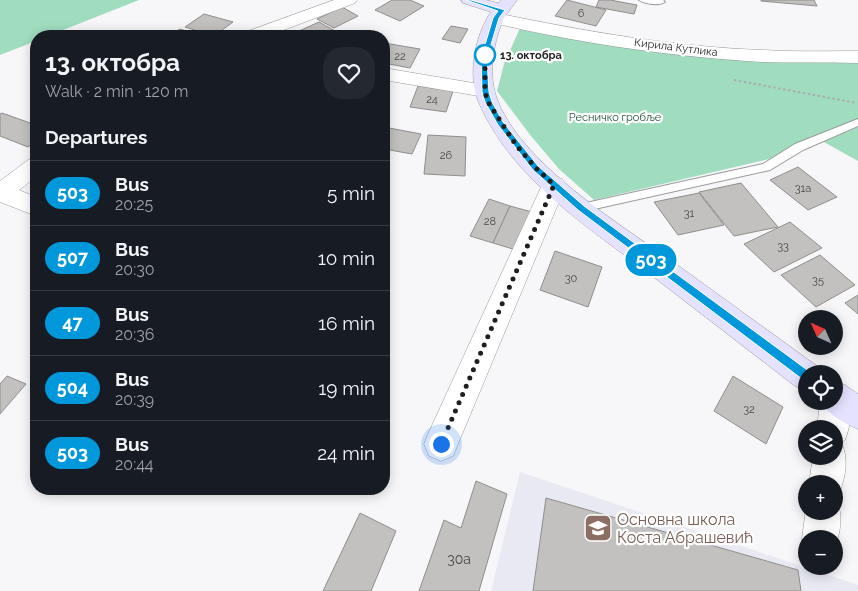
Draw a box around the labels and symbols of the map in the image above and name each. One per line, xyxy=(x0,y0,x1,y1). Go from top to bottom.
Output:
house number: 6 xyxy=(578,7,585,20)
street label: Кирила Кутлика xyxy=(633,36,719,59)
marker: 13. октобра xyxy=(474,44,496,66)
place label: 13. октобра xyxy=(500,49,562,62)
house number: 22 xyxy=(394,50,406,63)
house number: 24 xyxy=(426,93,438,106)
park label: Ресничко гробље xyxy=(569,111,662,124)
house number: 26 xyxy=(440,149,453,162)
house number: 31a xyxy=(795,182,811,195)
house number: 31 xyxy=(684,207,695,220)
house number: 28 xyxy=(484,215,496,228)
house number: 33 xyxy=(777,240,789,253)
line badge: 503 xyxy=(622,244,680,276)
house number: 30 xyxy=(565,272,578,285)
house number: 35 xyxy=(812,274,824,287)
north arrow xyxy=(798,310,842,355)
house number: 32 xyxy=(743,403,755,416)
your location xyxy=(429,432,454,457)
place label: Основна школа Коста Абрашевић xyxy=(617,510,753,547)
school or university icon: Основна школа Коста Абрашевић xyxy=(583,513,613,543)
house number: 30a xyxy=(447,551,471,567)

